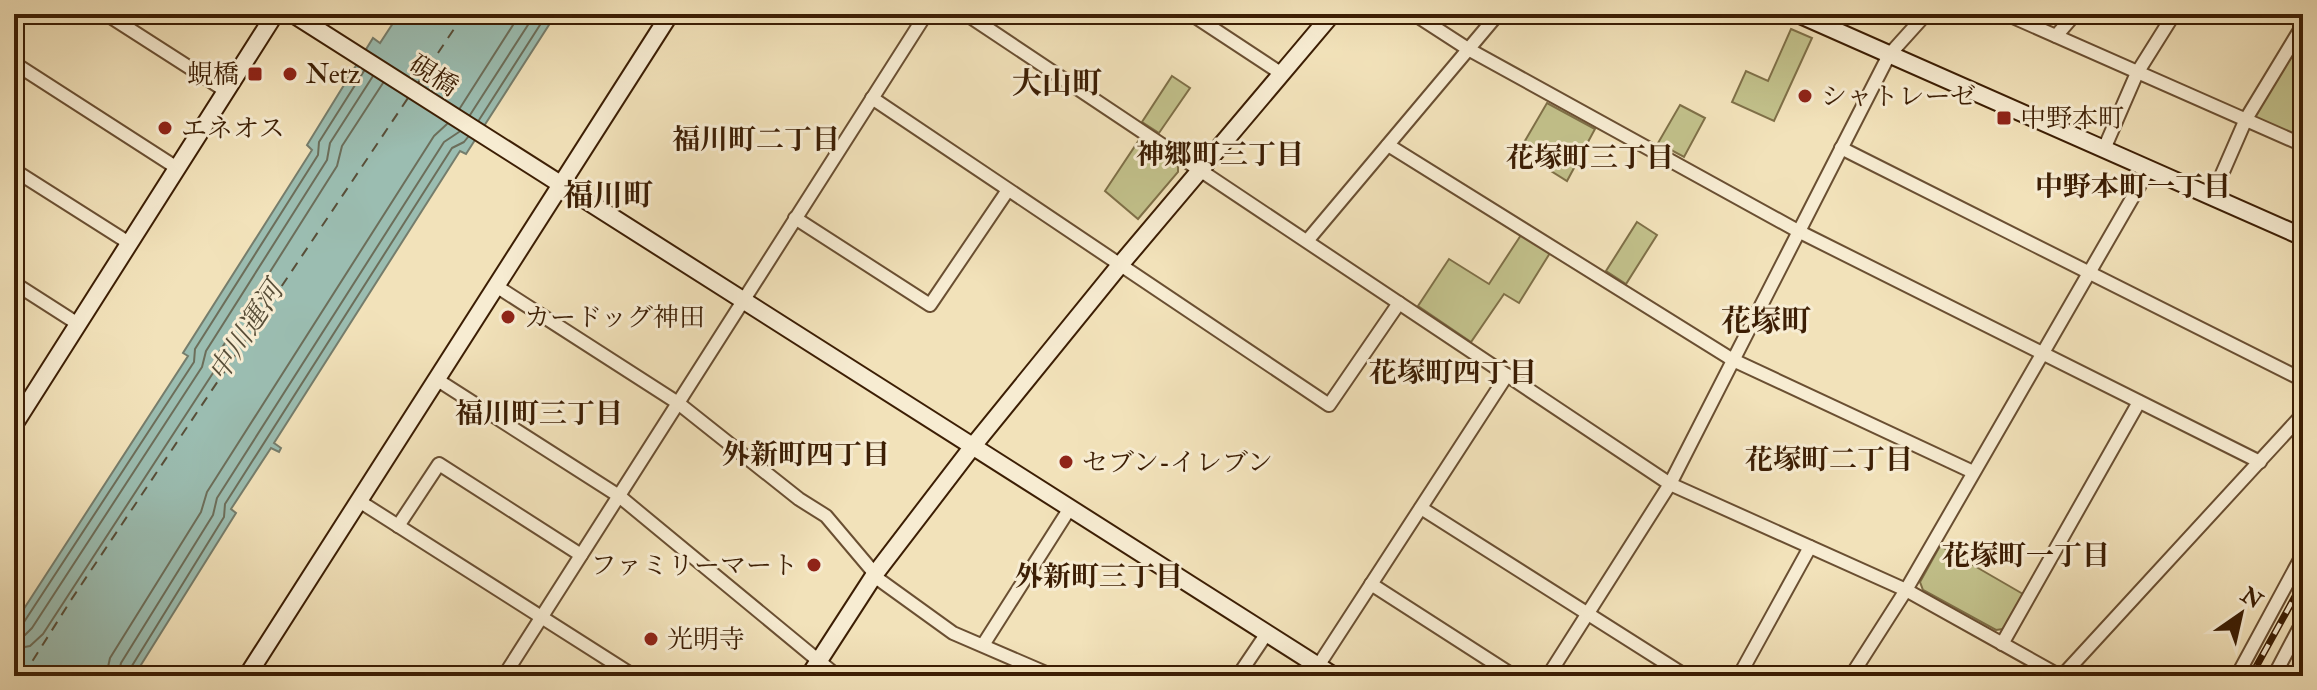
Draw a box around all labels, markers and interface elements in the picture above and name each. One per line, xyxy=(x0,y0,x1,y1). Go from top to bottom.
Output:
street label: 硯橋 xyxy=(403,48,464,103)
place label: 蜆橋 xyxy=(187,59,239,91)
place label: Netz xyxy=(306,59,361,91)
marker: 蜆橋 xyxy=(246,65,264,83)
marker: Netz xyxy=(281,65,299,83)
district label: 大山町 xyxy=(1012,65,1102,102)
place label: シャトレーゼ xyxy=(1821,81,1976,113)
marker: シャトレーゼ xyxy=(1796,87,1814,105)
place label: 中野本町 xyxy=(2020,103,2124,135)
marker: 中野本町 xyxy=(1995,109,2013,127)
place label: エネオス xyxy=(181,113,285,145)
marker: エネオス xyxy=(156,119,174,137)
district label: 福川町二丁目 xyxy=(672,123,840,158)
district label: 神郷町三丁目 xyxy=(1136,138,1304,173)
district label: 花塚町三丁目 xyxy=(1506,141,1674,176)
district label: 中野本町一丁目 xyxy=(2035,170,2231,205)
district label: 福川町 xyxy=(563,177,653,214)
water label: 中川運河 xyxy=(201,271,294,388)
place label: カードッグ神田 xyxy=(524,302,705,334)
district label: 花塚町 xyxy=(1721,303,1811,340)
marker: カードッグ神田 xyxy=(499,308,517,326)
district label: 花塚町四丁目 xyxy=(1369,356,1537,391)
district label: 福川町三丁目 xyxy=(455,397,623,432)
district label: 外新町四丁目 xyxy=(722,438,890,473)
district label: 花塚町二丁目 xyxy=(1745,443,1913,478)
place label: セブン-イレブン xyxy=(1082,447,1273,479)
marker: セブン-イレブン xyxy=(1057,453,1075,471)
district label: 花塚町一丁目 xyxy=(1942,539,2110,574)
place label: ファミリーマート xyxy=(591,550,798,582)
marker: ファミリーマート xyxy=(805,556,823,574)
district label: 外新町三丁目 xyxy=(1015,560,1183,595)
north arrow xyxy=(2201,574,2281,654)
text: N xyxy=(2235,581,2268,616)
place label: 光明寺 xyxy=(667,624,745,656)
marker: 光明寺 xyxy=(642,630,660,648)

